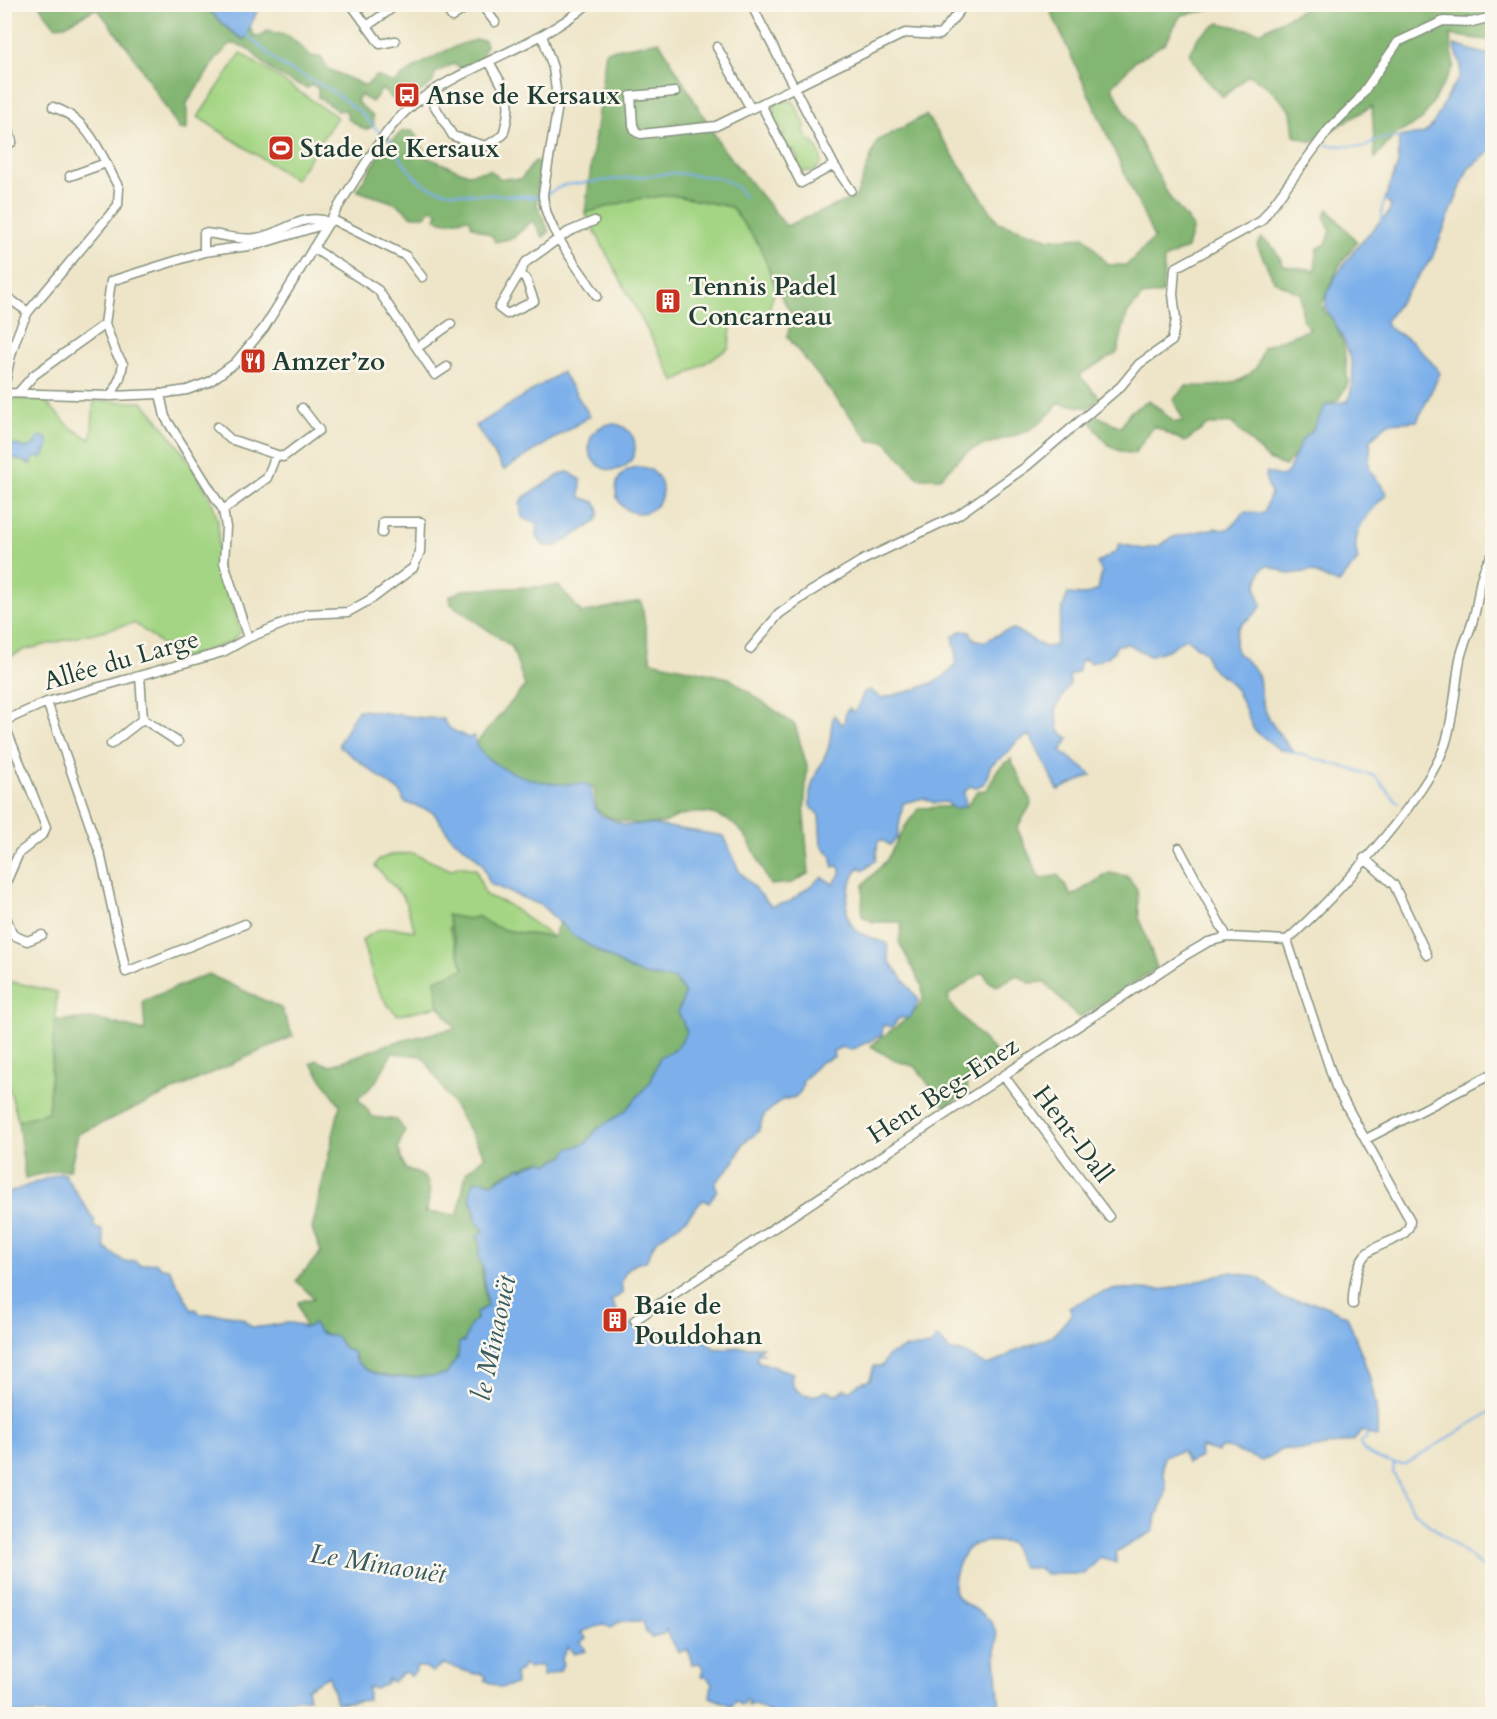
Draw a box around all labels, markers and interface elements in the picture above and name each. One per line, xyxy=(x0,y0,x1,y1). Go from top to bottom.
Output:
place label: Anse de Kersaux xyxy=(426,78,621,113)
bus stop icon: Anse de Kersaux xyxy=(392,80,422,110)
place label: Stade de Kersaux xyxy=(300,131,500,166)
sports icon: Stade de Kersaux xyxy=(266,133,296,163)
place label: Tennis Padel Concarneau xyxy=(688,269,837,334)
building icon: Tennis Padel Concarneau xyxy=(653,286,683,316)
place label: Amzer’zo xyxy=(272,344,385,379)
restaurant icon: Amzer’zo xyxy=(238,346,268,376)
street label: Allée du Large xyxy=(39,621,203,699)
street label: Hent Beg-Enez xyxy=(861,1028,1026,1152)
street label: Hent-Dall xyxy=(1025,1078,1121,1190)
water label: le Minaouët xyxy=(463,1271,526,1404)
place label: Baie de Pouldohan xyxy=(634,1288,763,1353)
building icon: Baie de Pouldohan xyxy=(600,1305,630,1335)
water label: Le Minaouët xyxy=(308,1535,450,1593)

